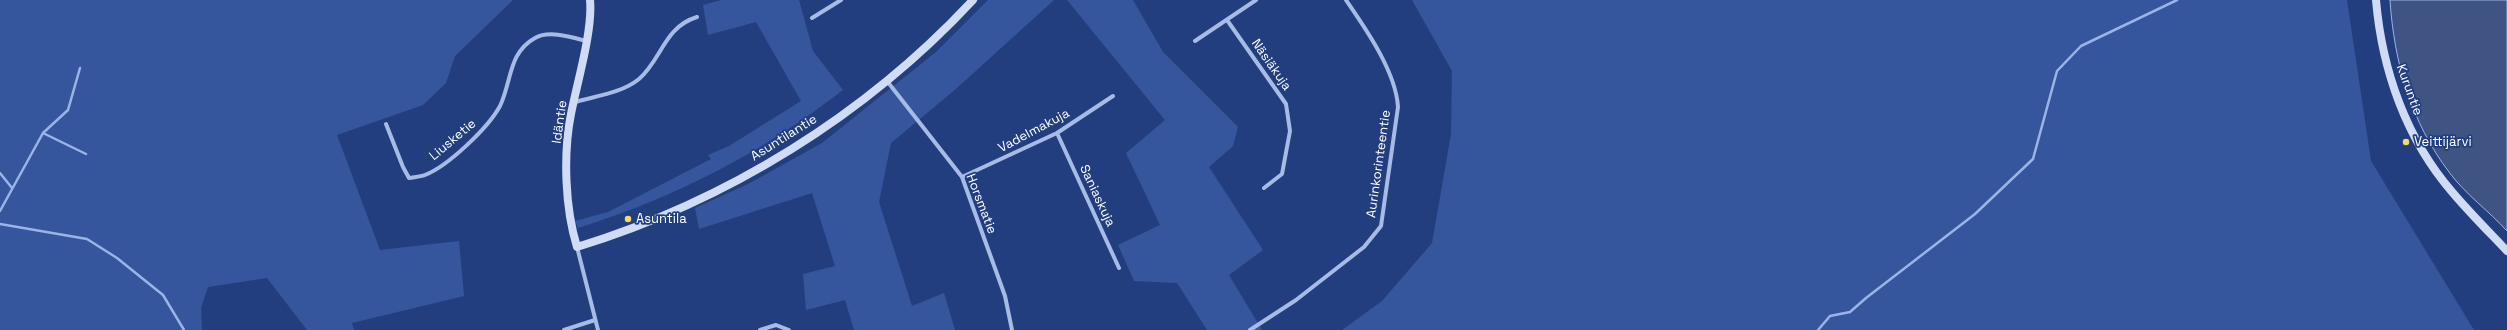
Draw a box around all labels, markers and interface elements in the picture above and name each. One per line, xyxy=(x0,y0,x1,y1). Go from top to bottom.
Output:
street label: Näsiäkuja xyxy=(1248,36,1294,94)
street label: Kuruntie xyxy=(2393,62,2425,118)
street label: Idäntie xyxy=(549,99,571,145)
street label: Vadelmakuja xyxy=(996,106,1072,156)
street label: Aurinkorinteentie xyxy=(1364,109,1394,219)
street label: Asuntilantie xyxy=(748,111,820,165)
street label: Liusketie xyxy=(427,116,479,164)
place label: Veittijärvi xyxy=(2414,134,2472,150)
marker: Veittijärvi xyxy=(2401,137,2411,147)
street label: Saniaskuja xyxy=(1076,163,1118,229)
street label: Horsmatie xyxy=(962,172,1000,236)
place label: Asuntila xyxy=(636,211,687,227)
marker: Asuntila xyxy=(623,214,633,224)

